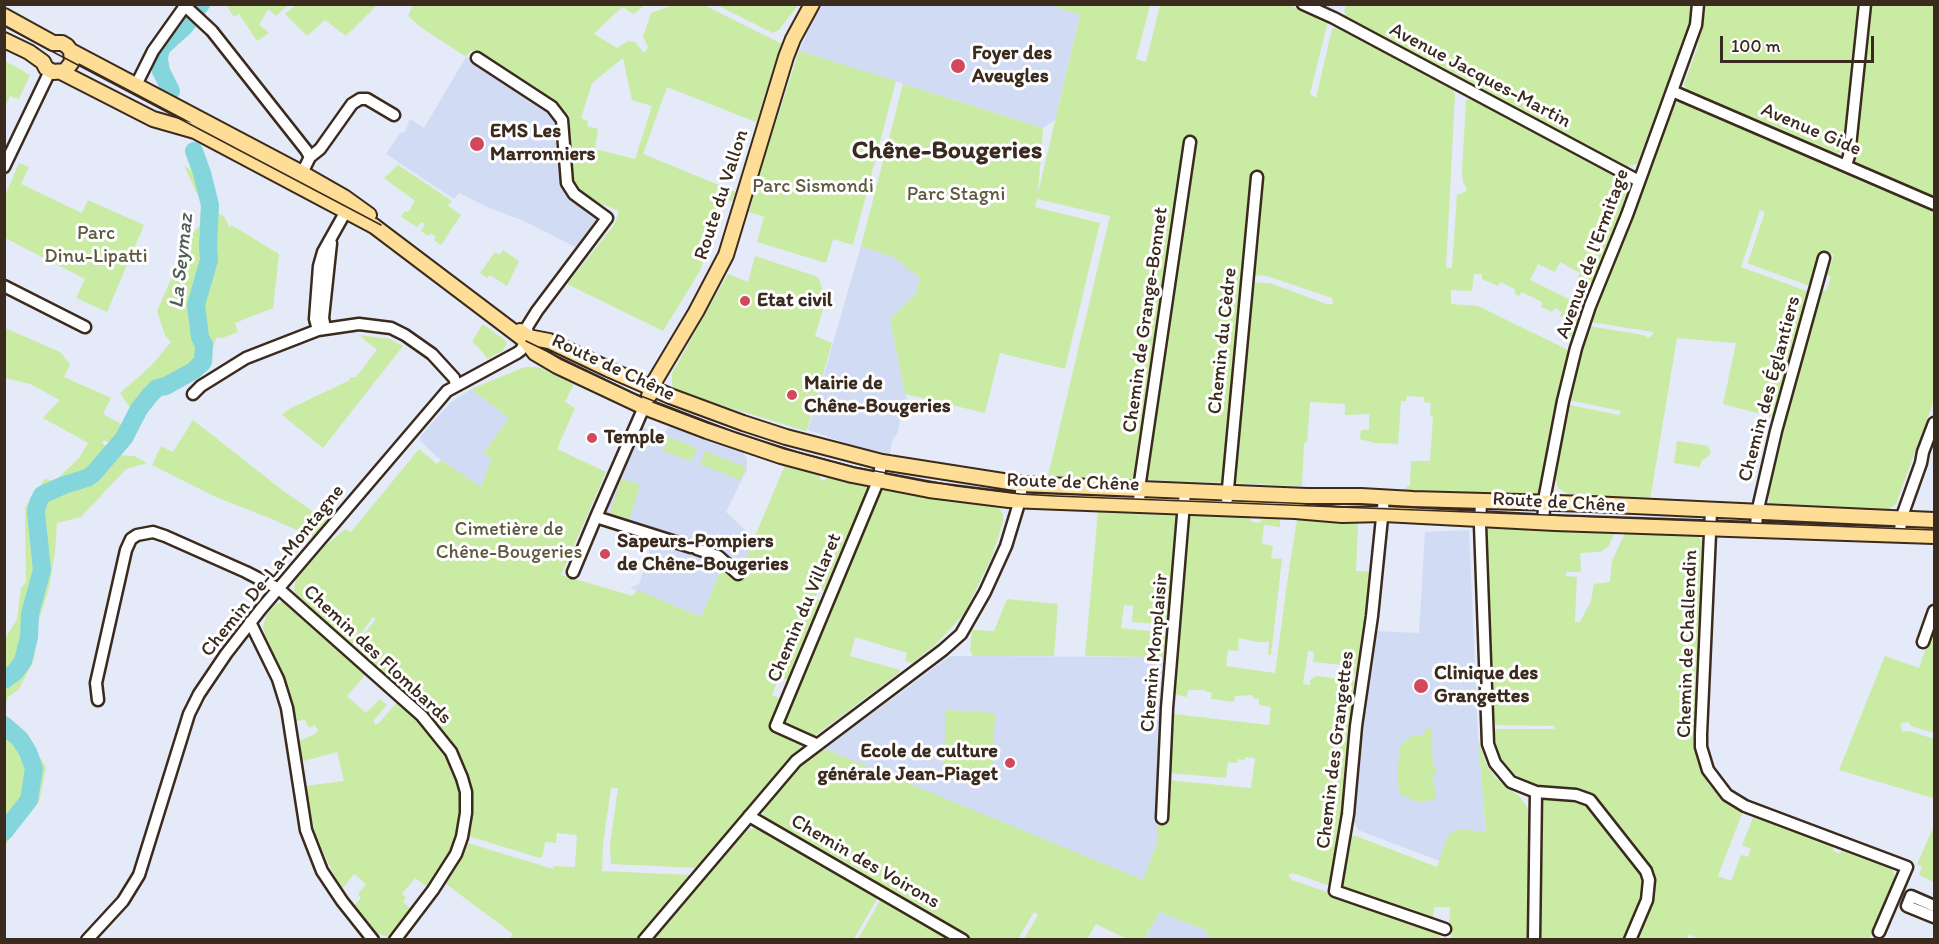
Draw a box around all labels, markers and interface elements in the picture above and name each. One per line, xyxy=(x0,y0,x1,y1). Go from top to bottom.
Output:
street label: Avenue Jacques-Martin xyxy=(1385,18,1575,134)
scale bar xyxy=(1723,24,1878,62)
text: 100 m xyxy=(1731,35,1781,57)
place label: Foyer des Aveugles xyxy=(972,42,1052,89)
marker: Foyer des Aveugles xyxy=(949,57,967,75)
street label: Avenue Gide xyxy=(1757,98,1865,162)
place label: EMS Les Marronniers xyxy=(490,120,596,167)
street label: Route du Vallon xyxy=(690,127,754,263)
marker: EMS Les Marronniers xyxy=(468,135,486,153)
district label: Chêne-Bougeries xyxy=(852,135,1042,167)
street label: Avenue de l'Ermitage xyxy=(1551,166,1635,342)
park label: Parc Sismondi xyxy=(752,175,874,199)
park label: Parc Stagni xyxy=(907,183,1005,207)
street label: Chemin de Grange-Bonnet xyxy=(1118,205,1174,435)
water label: La Seymaz xyxy=(165,212,199,310)
park label: Parc Dinu-Lipatti xyxy=(44,222,148,269)
street label: Chemin du Cèdre xyxy=(1203,266,1243,416)
place label: Etat civil xyxy=(757,289,832,313)
street label: Chemin des Églantiers xyxy=(1734,293,1806,485)
marker: Etat civil xyxy=(738,294,752,308)
street label: Route de Chêne xyxy=(548,329,678,407)
place label: Mairie de Chêne-Bougeries xyxy=(804,372,951,419)
marker: Mairie de Chêne-Bougeries xyxy=(785,388,799,402)
place label: Temple xyxy=(604,426,665,450)
marker: Temple xyxy=(585,431,599,445)
street label: Route de Chêne xyxy=(1006,469,1140,497)
street label: Chemin De-La-Montagne xyxy=(196,480,350,662)
street label: Route de Chêne xyxy=(1492,488,1626,518)
park label: Cimetière de Chêne-Bougeries xyxy=(436,518,582,565)
place label: Sapeurs-Pompiers de Chêne-Bougeries xyxy=(617,530,789,577)
street label: Chemin du Villaret xyxy=(763,530,847,686)
marker: Sapeurs-Pompiers de Chêne-Bougeries xyxy=(598,547,612,561)
street label: Chemin de Challendin xyxy=(1673,549,1703,739)
street label: Chemin Monplaisir xyxy=(1136,573,1174,733)
street label: Chemin des Flombards xyxy=(298,580,456,730)
street label: Chemin des Grangettes xyxy=(1312,650,1360,850)
place label: Clinique des Grangettes xyxy=(1434,662,1538,709)
marker: Clinique des Grangettes xyxy=(1412,677,1430,695)
place label: Ecole de culture générale Jean-Piaget xyxy=(817,740,998,787)
marker: Ecole de culture générale Jean-Piaget xyxy=(1003,756,1017,770)
street label: Chemin des Voirons xyxy=(786,810,944,914)

